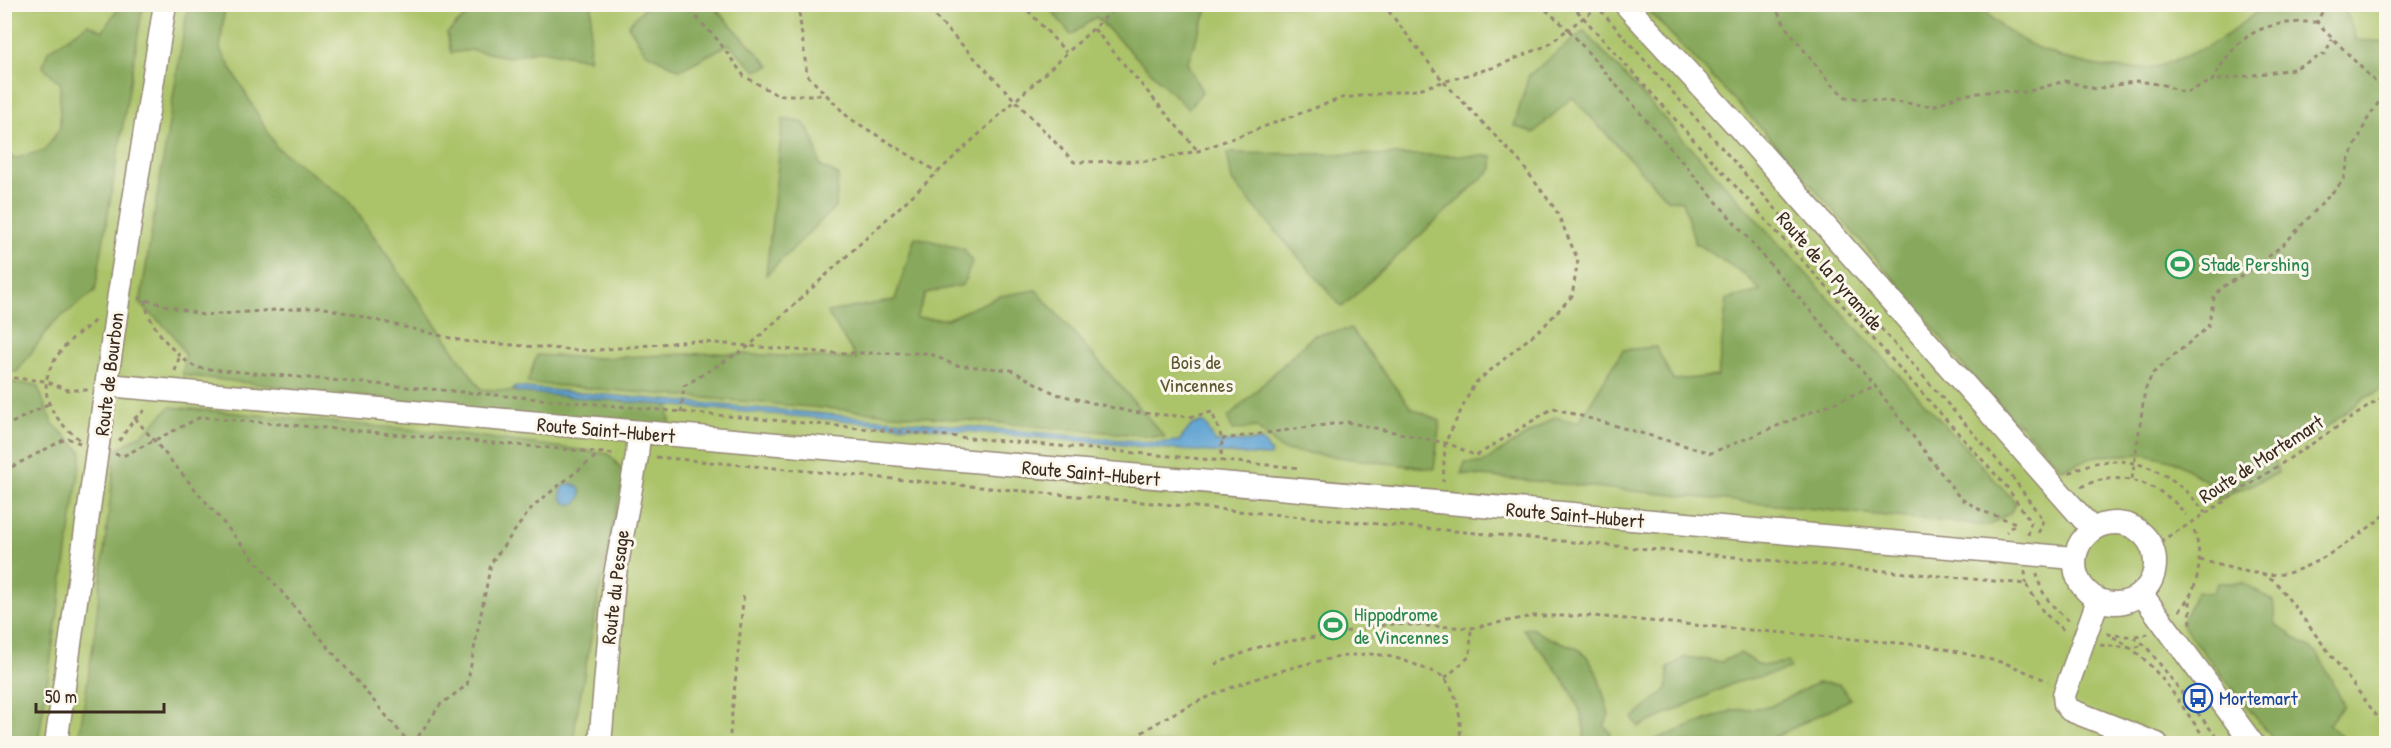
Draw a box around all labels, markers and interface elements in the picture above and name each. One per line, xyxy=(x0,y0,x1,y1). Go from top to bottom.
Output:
street label: Route de la Pyramide xyxy=(1771,205,1890,336)
sports icon: Stade Pershing xyxy=(2164,248,2196,280)
place label: Stade Pershing xyxy=(2201,250,2309,277)
street label: Route de Bourbon xyxy=(88,311,129,437)
park label: Bois de Vincennes xyxy=(1159,348,1233,398)
street label: Route de Mortemart xyxy=(2193,408,2329,509)
street label: Route Saint-Hubert xyxy=(536,410,677,449)
street label: Route Saint-Hubert xyxy=(1021,453,1162,492)
street label: Route Saint-Hubert xyxy=(1505,495,1646,534)
street label: Route du Pesage xyxy=(594,528,635,646)
place label: Hippodrome de Vincennes xyxy=(1354,600,1449,650)
sports icon: Hippodrome de Vincennes xyxy=(1317,609,1349,641)
scale bar xyxy=(36,676,164,714)
bus stop icon: Mortemart xyxy=(2182,682,2214,714)
text: 50 m xyxy=(45,684,77,709)
place label: Mortemart xyxy=(2219,684,2299,711)

